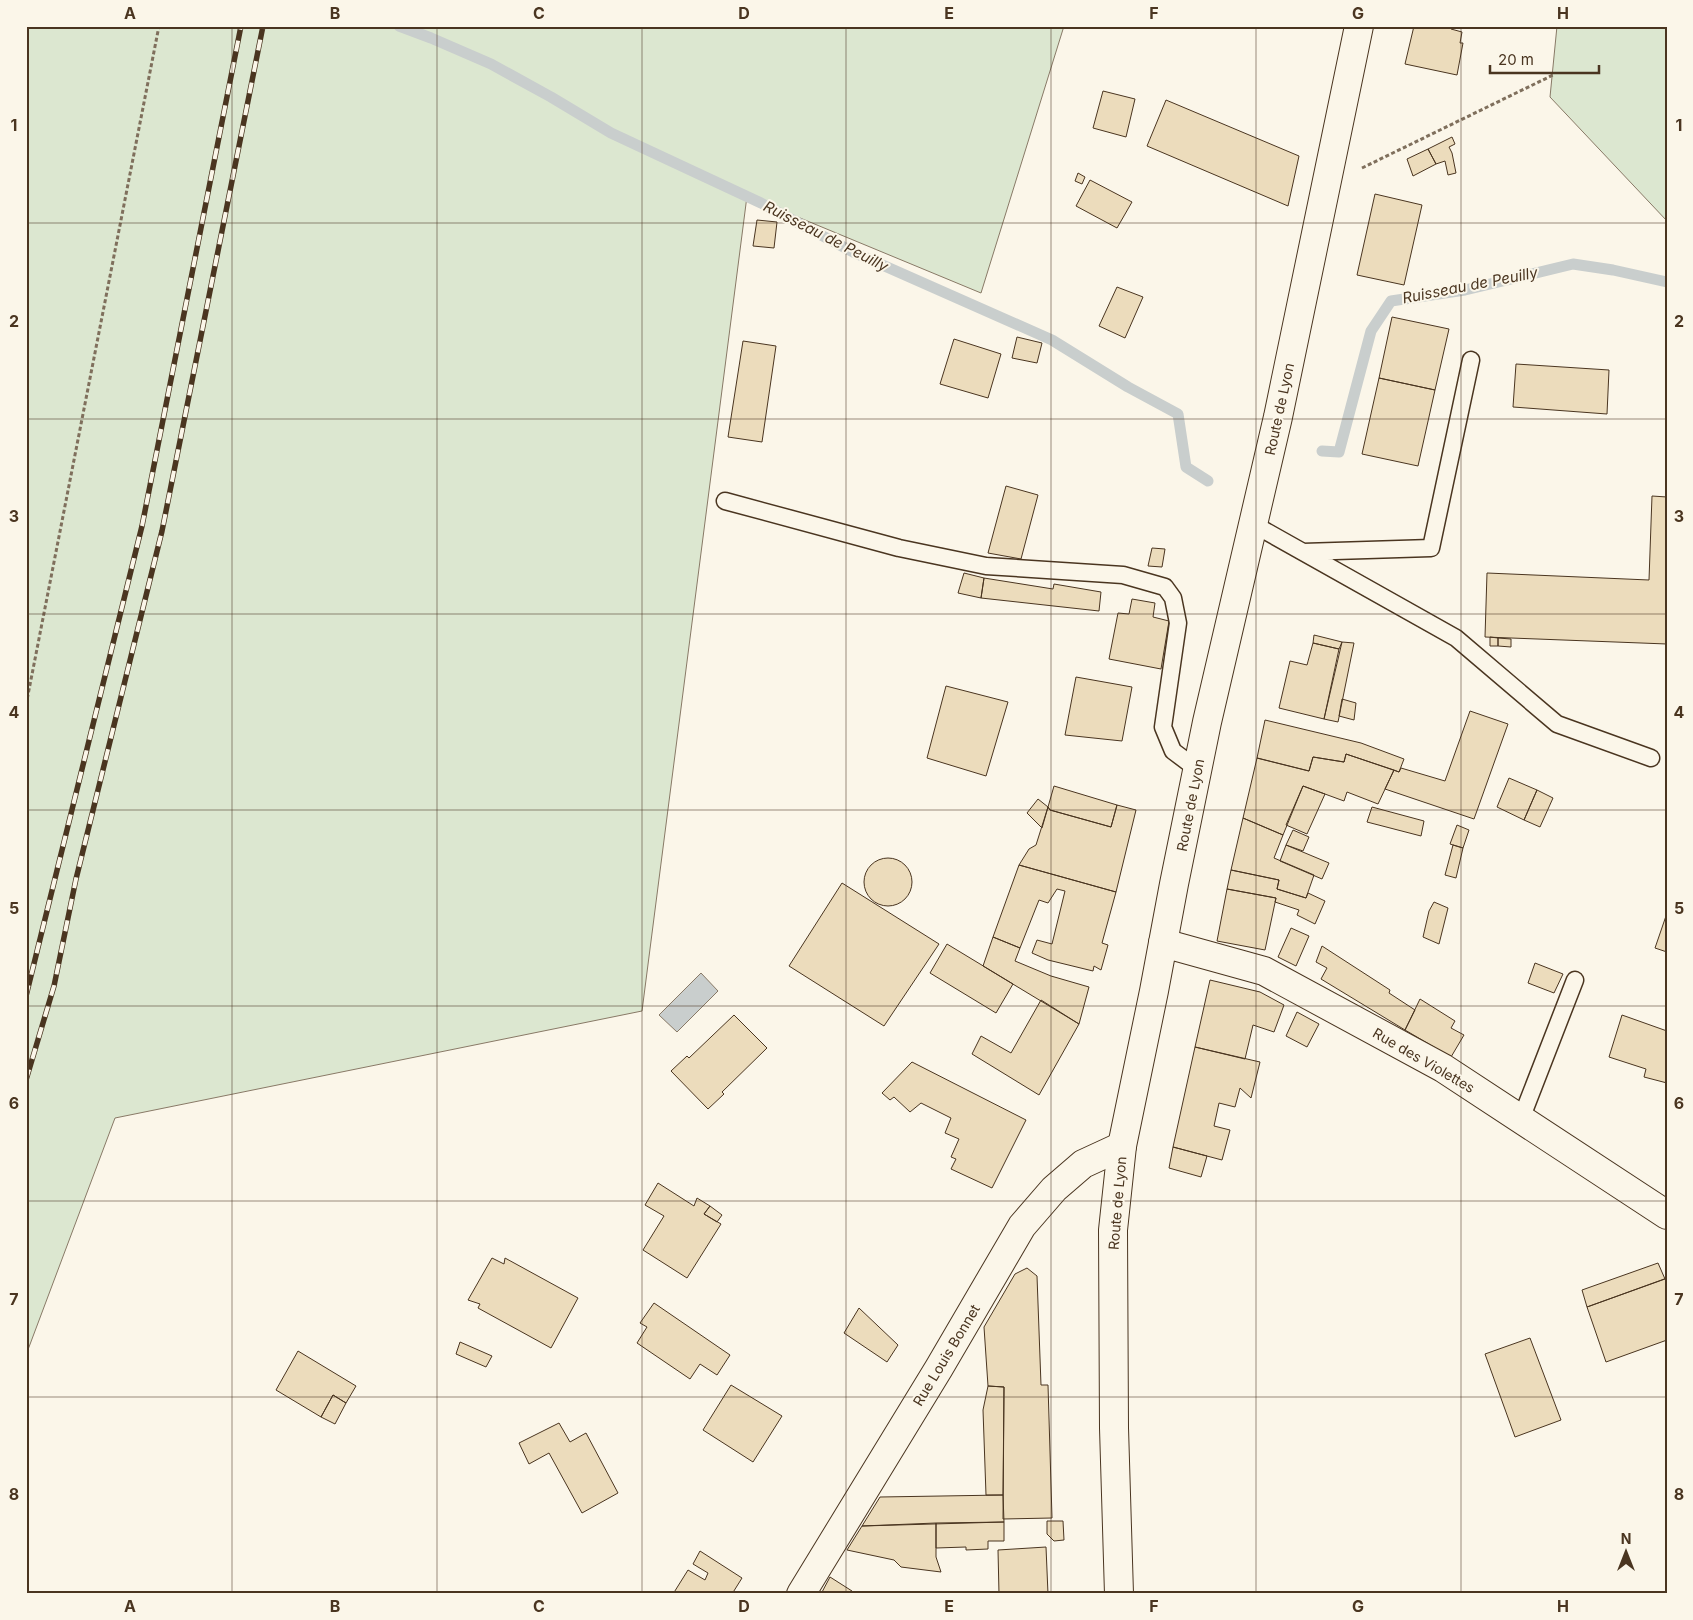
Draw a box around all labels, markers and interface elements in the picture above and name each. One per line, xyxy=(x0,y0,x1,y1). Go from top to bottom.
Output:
text: A xyxy=(124,3,136,23)
text: B xyxy=(330,3,340,23)
text: C xyxy=(533,3,545,23)
text: D xyxy=(738,3,750,23)
text: E xyxy=(944,3,954,23)
text: F xyxy=(1149,3,1159,23)
text: G xyxy=(1352,3,1364,23)
text: H xyxy=(1557,3,1569,23)
scale bar xyxy=(1490,42,1599,74)
text: 20 m xyxy=(1498,50,1534,69)
text: 1 xyxy=(11,115,17,135)
text: 1 xyxy=(1676,115,1682,135)
water label: Ruisseau de Peuilly xyxy=(760,196,892,276)
water label: Ruisseau de Peuilly xyxy=(1401,262,1540,307)
text: 2 xyxy=(9,311,19,331)
text: 2 xyxy=(1674,311,1684,331)
street label: Route de Lyon xyxy=(1261,361,1297,457)
text: 3 xyxy=(9,506,19,526)
text: 3 xyxy=(1674,506,1684,526)
text: 4 xyxy=(9,702,20,722)
text: 4 xyxy=(1674,702,1685,722)
street label: Route de Lyon xyxy=(1173,757,1207,853)
text: 5 xyxy=(9,898,19,918)
text: 5 xyxy=(1674,898,1684,918)
street label: Rue des Violettes xyxy=(1370,1024,1478,1096)
text: 6 xyxy=(9,1093,19,1113)
text: 6 xyxy=(1674,1093,1684,1113)
street label: Route de Lyon xyxy=(1104,1155,1130,1251)
text: 7 xyxy=(9,1289,19,1309)
text: 7 xyxy=(1674,1289,1684,1309)
street label: Rue Louis Bonnet xyxy=(909,1301,983,1409)
text: 8 xyxy=(9,1484,19,1504)
text: 8 xyxy=(1674,1484,1684,1504)
north arrow xyxy=(1600,1528,1650,1578)
text: N xyxy=(1621,1530,1631,1547)
text: A xyxy=(124,1596,136,1616)
text: B xyxy=(330,1596,340,1616)
text: C xyxy=(533,1596,545,1616)
text: D xyxy=(738,1596,750,1616)
text: E xyxy=(944,1596,954,1616)
text: F xyxy=(1149,1596,1159,1616)
text: G xyxy=(1352,1596,1364,1616)
text: H xyxy=(1557,1596,1569,1616)

